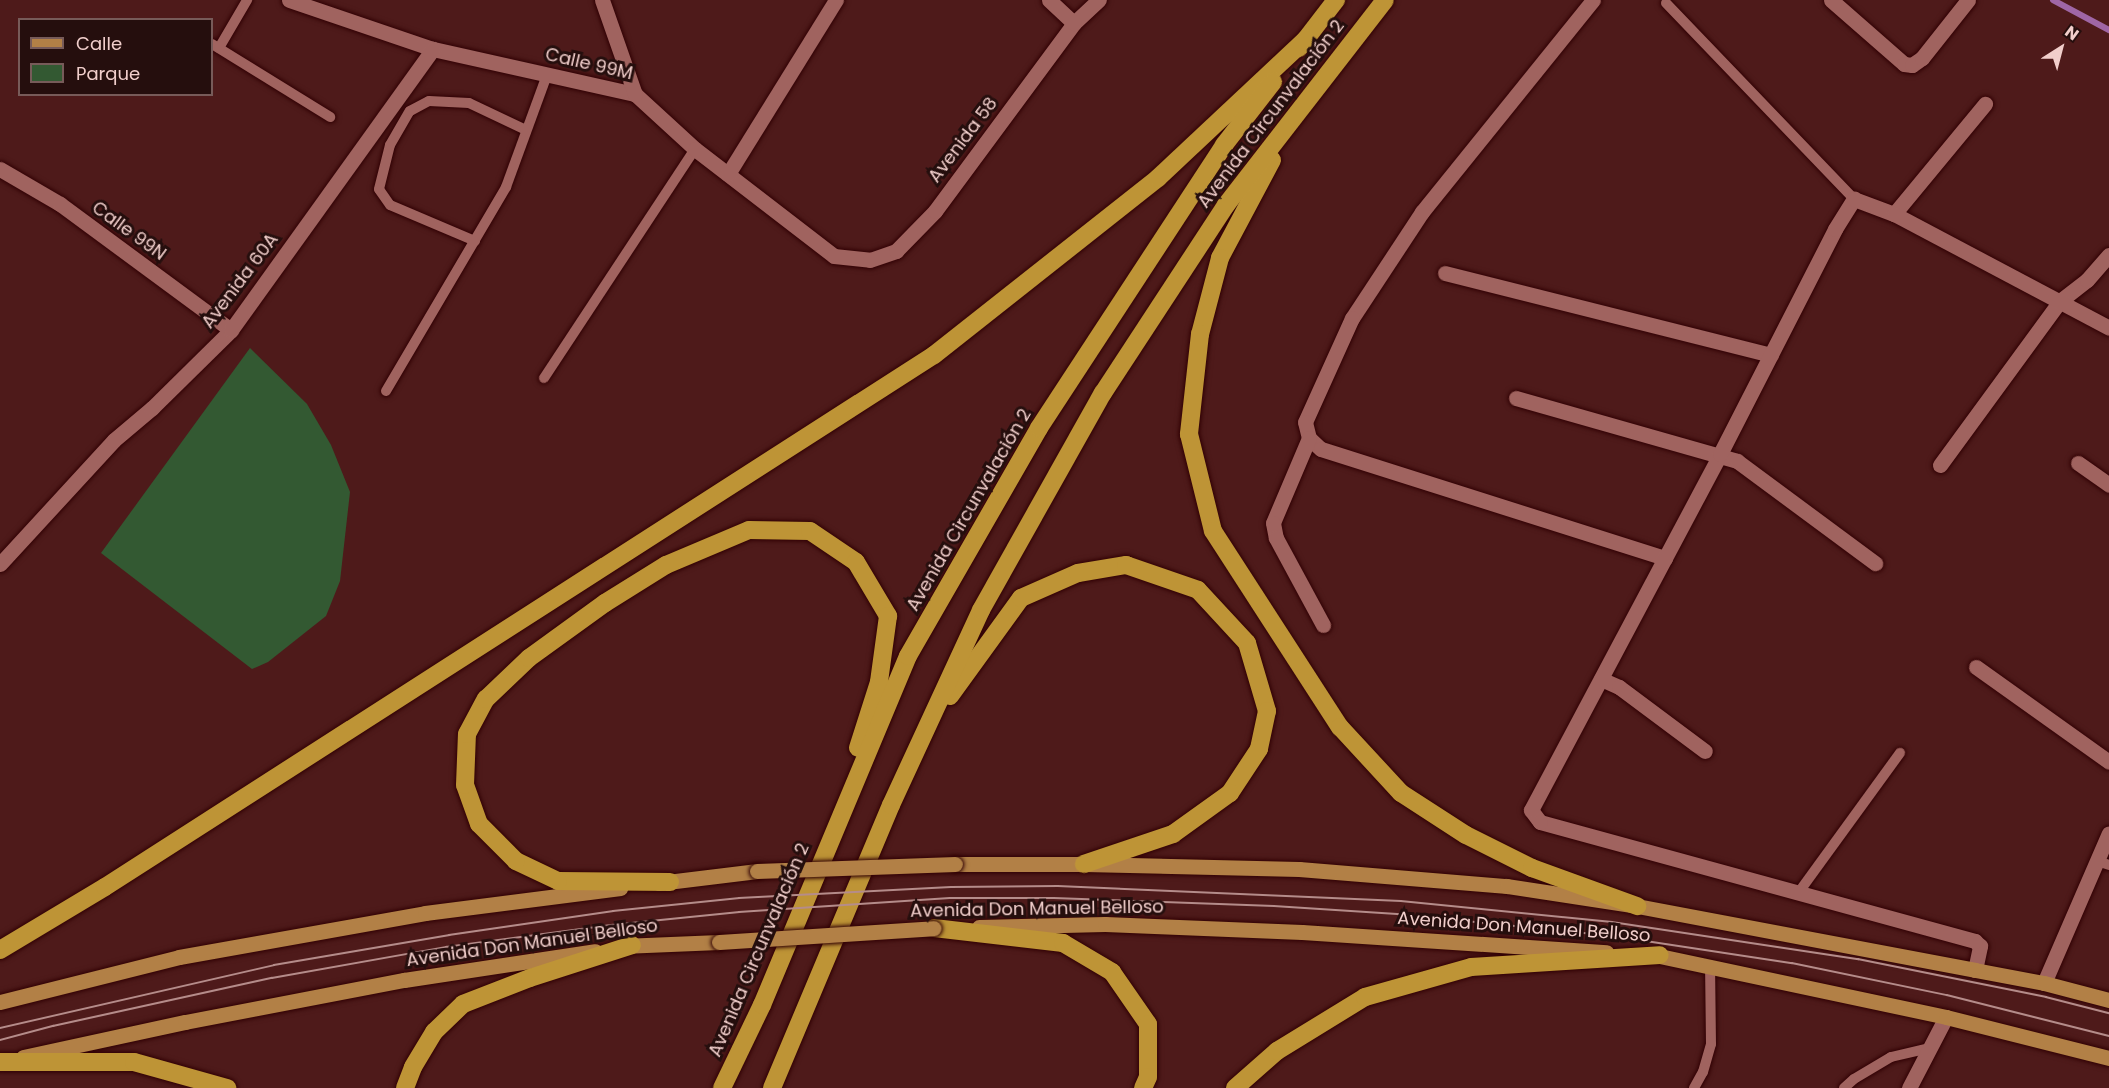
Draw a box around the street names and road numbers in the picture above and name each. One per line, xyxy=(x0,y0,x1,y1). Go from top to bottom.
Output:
street label: Avenida Circunvalación 2 xyxy=(1193,16,1349,212)
street label: Calle 99M xyxy=(543,43,635,85)
street label: Avenida 58 xyxy=(924,93,1002,187)
street label: Calle 99N xyxy=(88,197,170,265)
street label: Avenida 60A xyxy=(197,229,283,333)
street label: Avenida Circunvalación 2 xyxy=(902,405,1036,615)
street label: Avenida Circunvalación 2 xyxy=(704,840,814,1060)
street label: Avenida Don Manuel Belloso xyxy=(910,896,1164,922)
street label: Avenida Don Manuel Belloso xyxy=(1397,907,1651,947)
street label: Avenida Don Manuel Belloso xyxy=(405,915,659,971)

